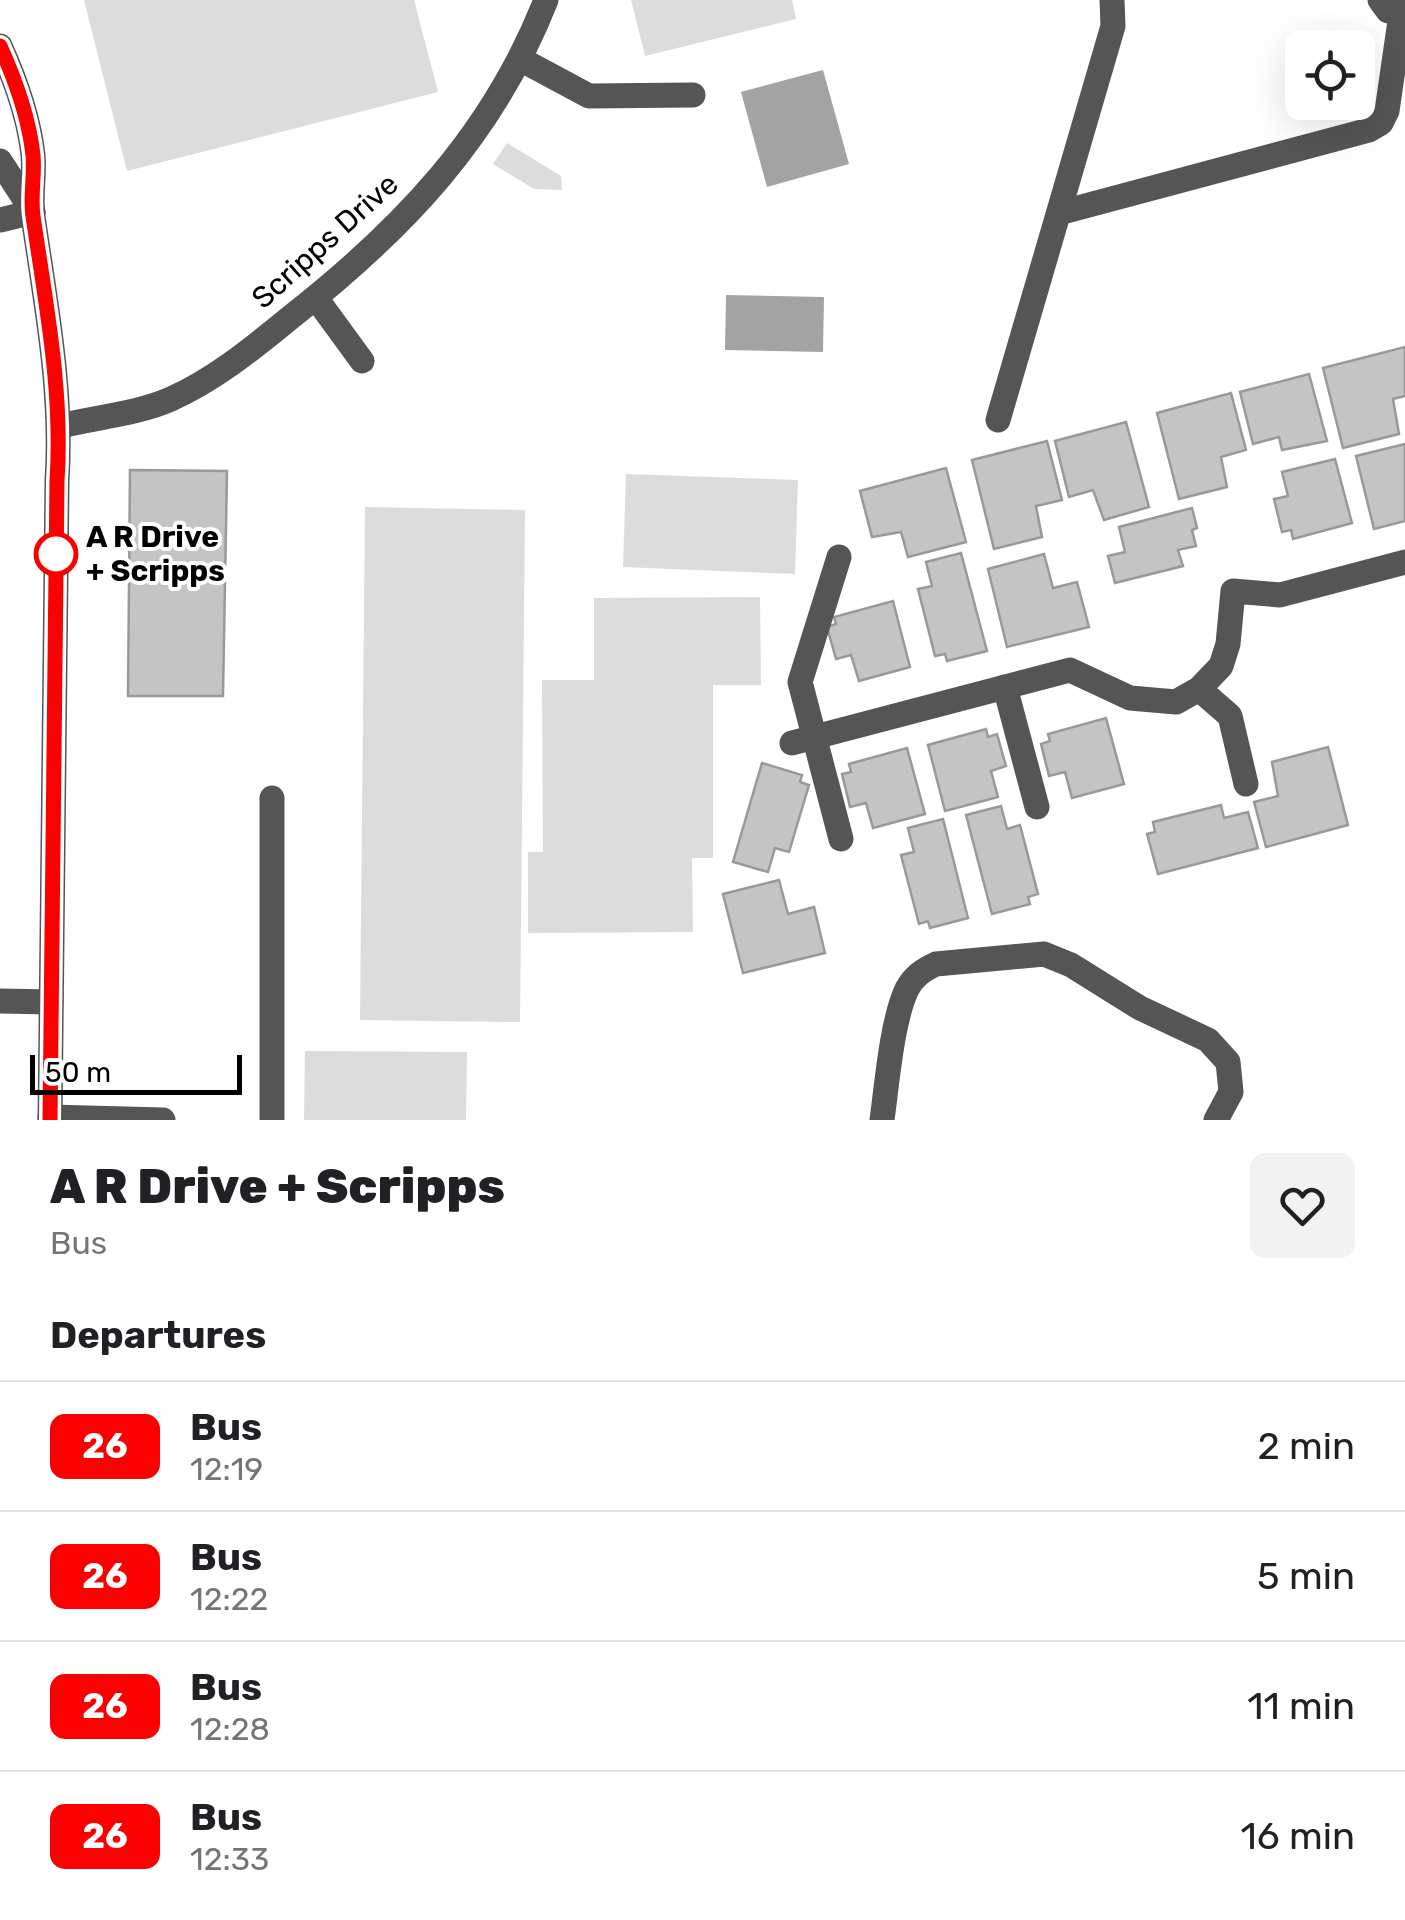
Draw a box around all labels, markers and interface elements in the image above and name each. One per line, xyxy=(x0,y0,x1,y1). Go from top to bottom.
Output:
map controls xyxy=(1285,30,1375,120)
button: locate xyxy=(1285,30,1375,120)
street label: Scripps Drive xyxy=(244,166,406,316)
place label: A R Drive + Scripps xyxy=(86,519,225,589)
marker: A R Drive + Scripps xyxy=(35,533,77,575)
scale bar xyxy=(30,1050,242,1094)
text: 50 m xyxy=(45,1056,111,1089)
button: heart xyxy=(1250,1153,1355,1258)
text: A R Drive + Scripps xyxy=(50,1158,505,1215)
text: Bus xyxy=(50,1224,107,1262)
text: Departures xyxy=(50,1312,266,1358)
text: Bus xyxy=(190,1404,262,1450)
text: 2 min xyxy=(1257,1423,1355,1469)
text: 26 xyxy=(82,1425,128,1467)
text: 12:19 xyxy=(190,1450,263,1488)
text: Bus xyxy=(190,1534,262,1580)
text: 5 min xyxy=(1257,1553,1355,1599)
text: 26 xyxy=(82,1555,128,1597)
text: 12:22 xyxy=(190,1580,268,1618)
text: Bus xyxy=(190,1664,262,1710)
text: 11 min xyxy=(1247,1683,1355,1729)
text: 26 xyxy=(82,1685,128,1727)
text: 12:28 xyxy=(190,1710,270,1748)
text: Bus xyxy=(190,1794,262,1840)
text: 16 min xyxy=(1241,1813,1355,1859)
text: 26 xyxy=(82,1815,128,1857)
text: 12:33 xyxy=(190,1840,269,1878)

